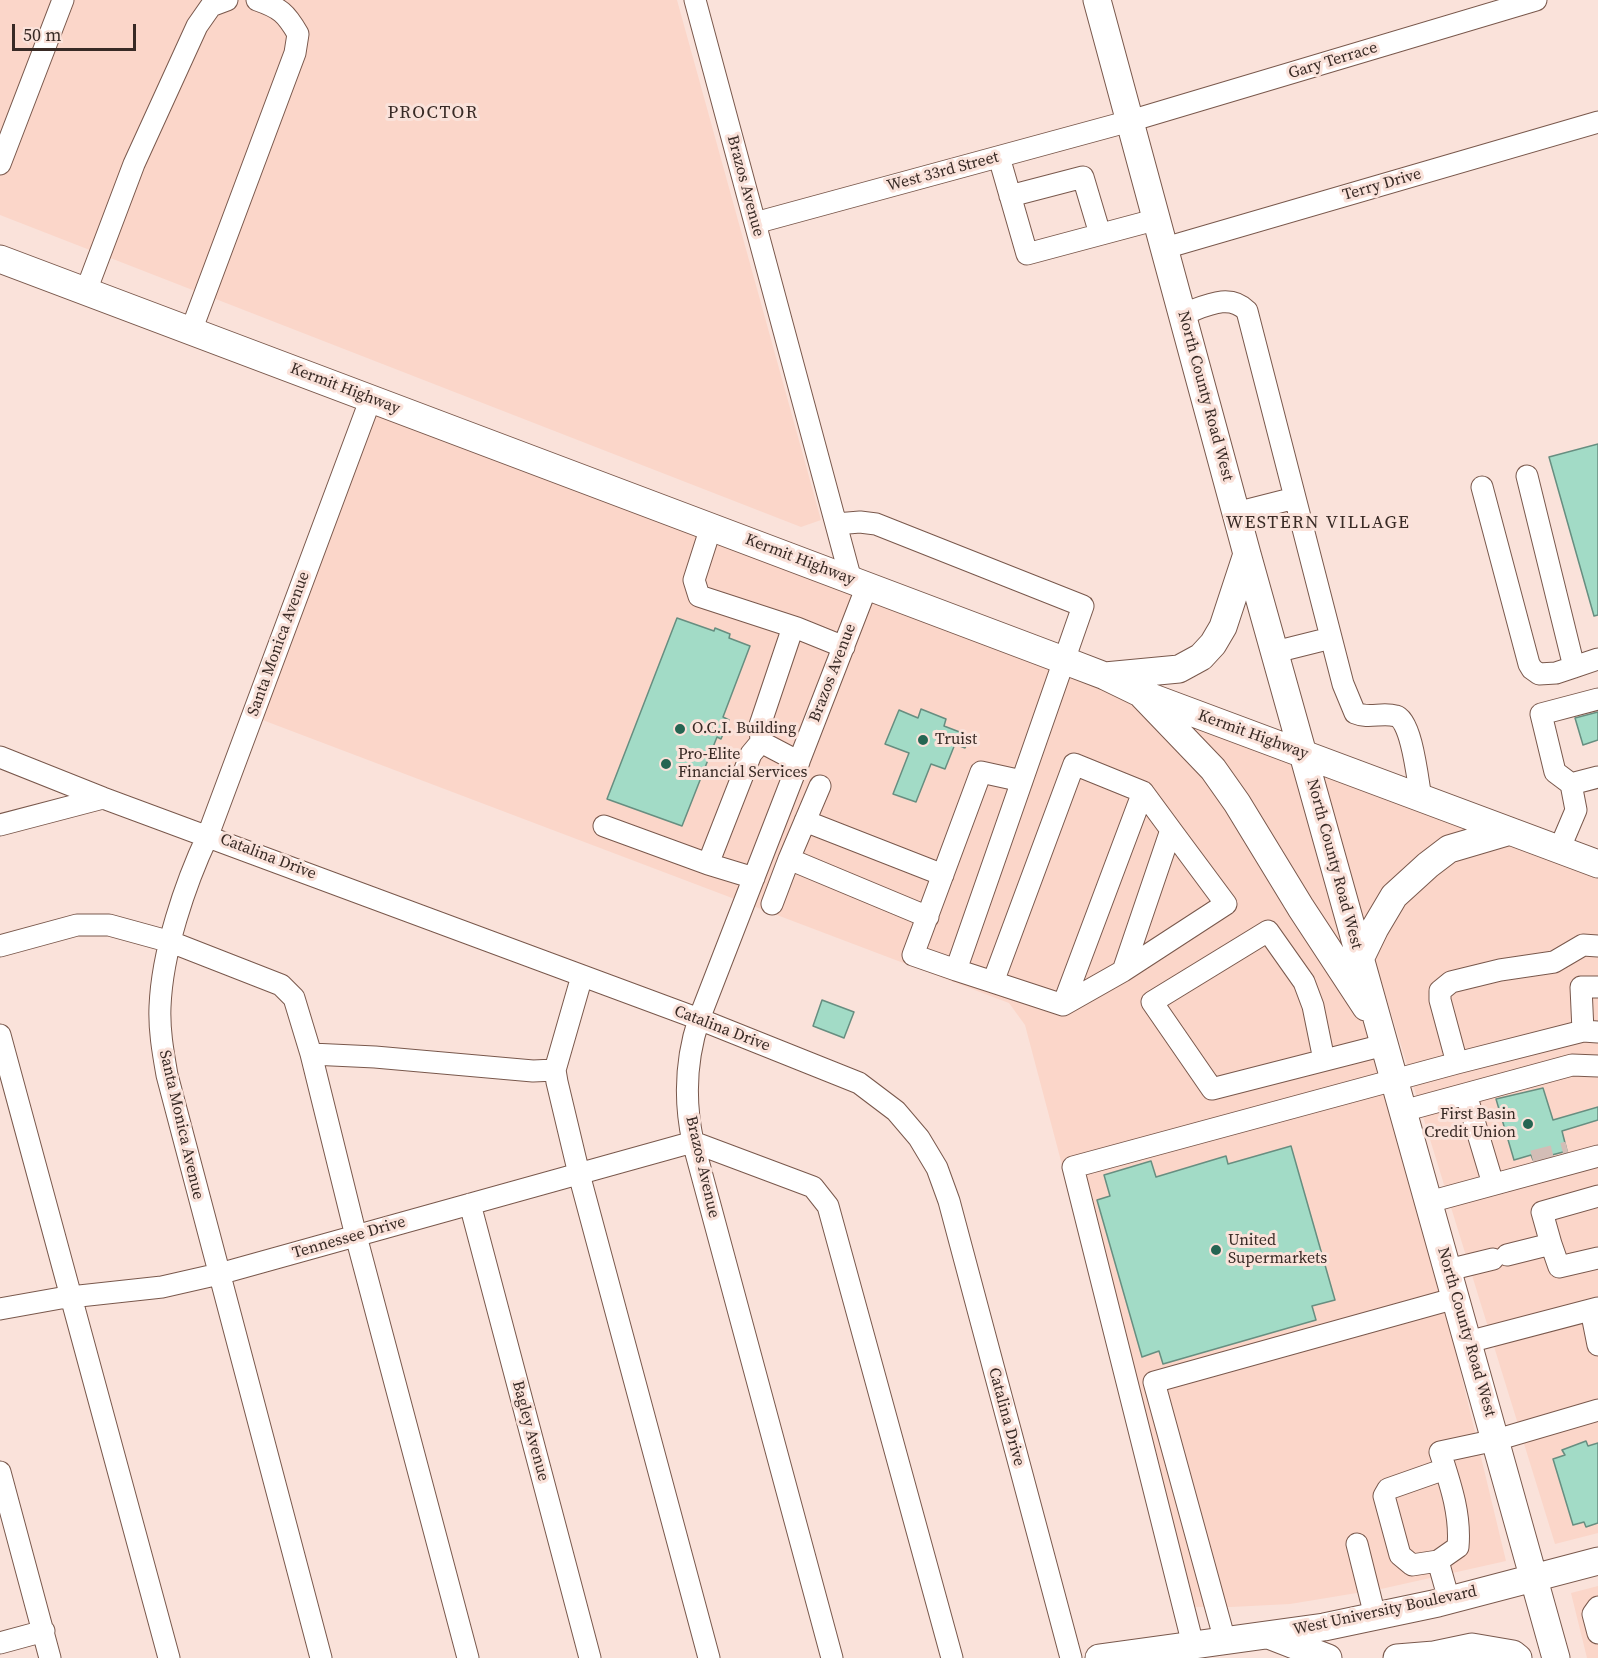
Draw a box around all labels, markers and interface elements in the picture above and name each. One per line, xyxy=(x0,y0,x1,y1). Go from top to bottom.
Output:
scale bar xyxy=(15,12,140,50)
text: 50 m xyxy=(23,22,61,47)
street label: Gary Terrace xyxy=(1286,38,1380,84)
district label: PROCTOR xyxy=(387,102,479,124)
street label: Brazos Avenue xyxy=(722,133,768,239)
street label: West 33rd Street xyxy=(885,148,1001,196)
street label: Terry Drive xyxy=(1340,165,1424,205)
street label: North County Road West xyxy=(1173,309,1237,483)
street label: Kermit Highway xyxy=(287,359,403,419)
district label: WESTERN VILLAGE xyxy=(1226,512,1410,534)
street label: Kermit Highway xyxy=(742,530,858,590)
street label: Santa Monica Avenue xyxy=(244,569,314,719)
street label: Brazos Avenue xyxy=(805,621,861,725)
street label: Kermit Highway xyxy=(1195,706,1311,764)
place label: O.C.I. Building xyxy=(692,719,796,739)
marker: O.C.I. Building xyxy=(673,722,687,736)
place label: Truist xyxy=(935,730,977,750)
marker: Truist xyxy=(916,733,930,747)
place label: Pro-Elite Financial Services xyxy=(678,745,808,783)
marker: Pro-Elite Financial Services xyxy=(659,757,673,771)
street label: North County Road West xyxy=(1302,777,1366,951)
street label: Catalina Drive xyxy=(217,830,319,884)
street label: Catalina Drive xyxy=(671,1002,773,1056)
street label: Santa Monica Avenue xyxy=(154,1049,208,1201)
place label: First Basin Credit Union xyxy=(1424,1105,1516,1143)
street label: Brazos Avenue xyxy=(681,1114,723,1220)
marker: First Basin Credit Union xyxy=(1521,1117,1535,1131)
street label: Tennessee Drive xyxy=(290,1213,408,1263)
place label: United Supermarkets xyxy=(1228,1231,1327,1269)
marker: United Supermarkets xyxy=(1209,1243,1223,1257)
street label: North County Road West xyxy=(1433,1245,1499,1419)
street label: Catalina Drive xyxy=(984,1366,1028,1468)
street label: Bagley Avenue xyxy=(507,1379,553,1483)
street label: West University Boulevard xyxy=(1291,1582,1479,1640)

